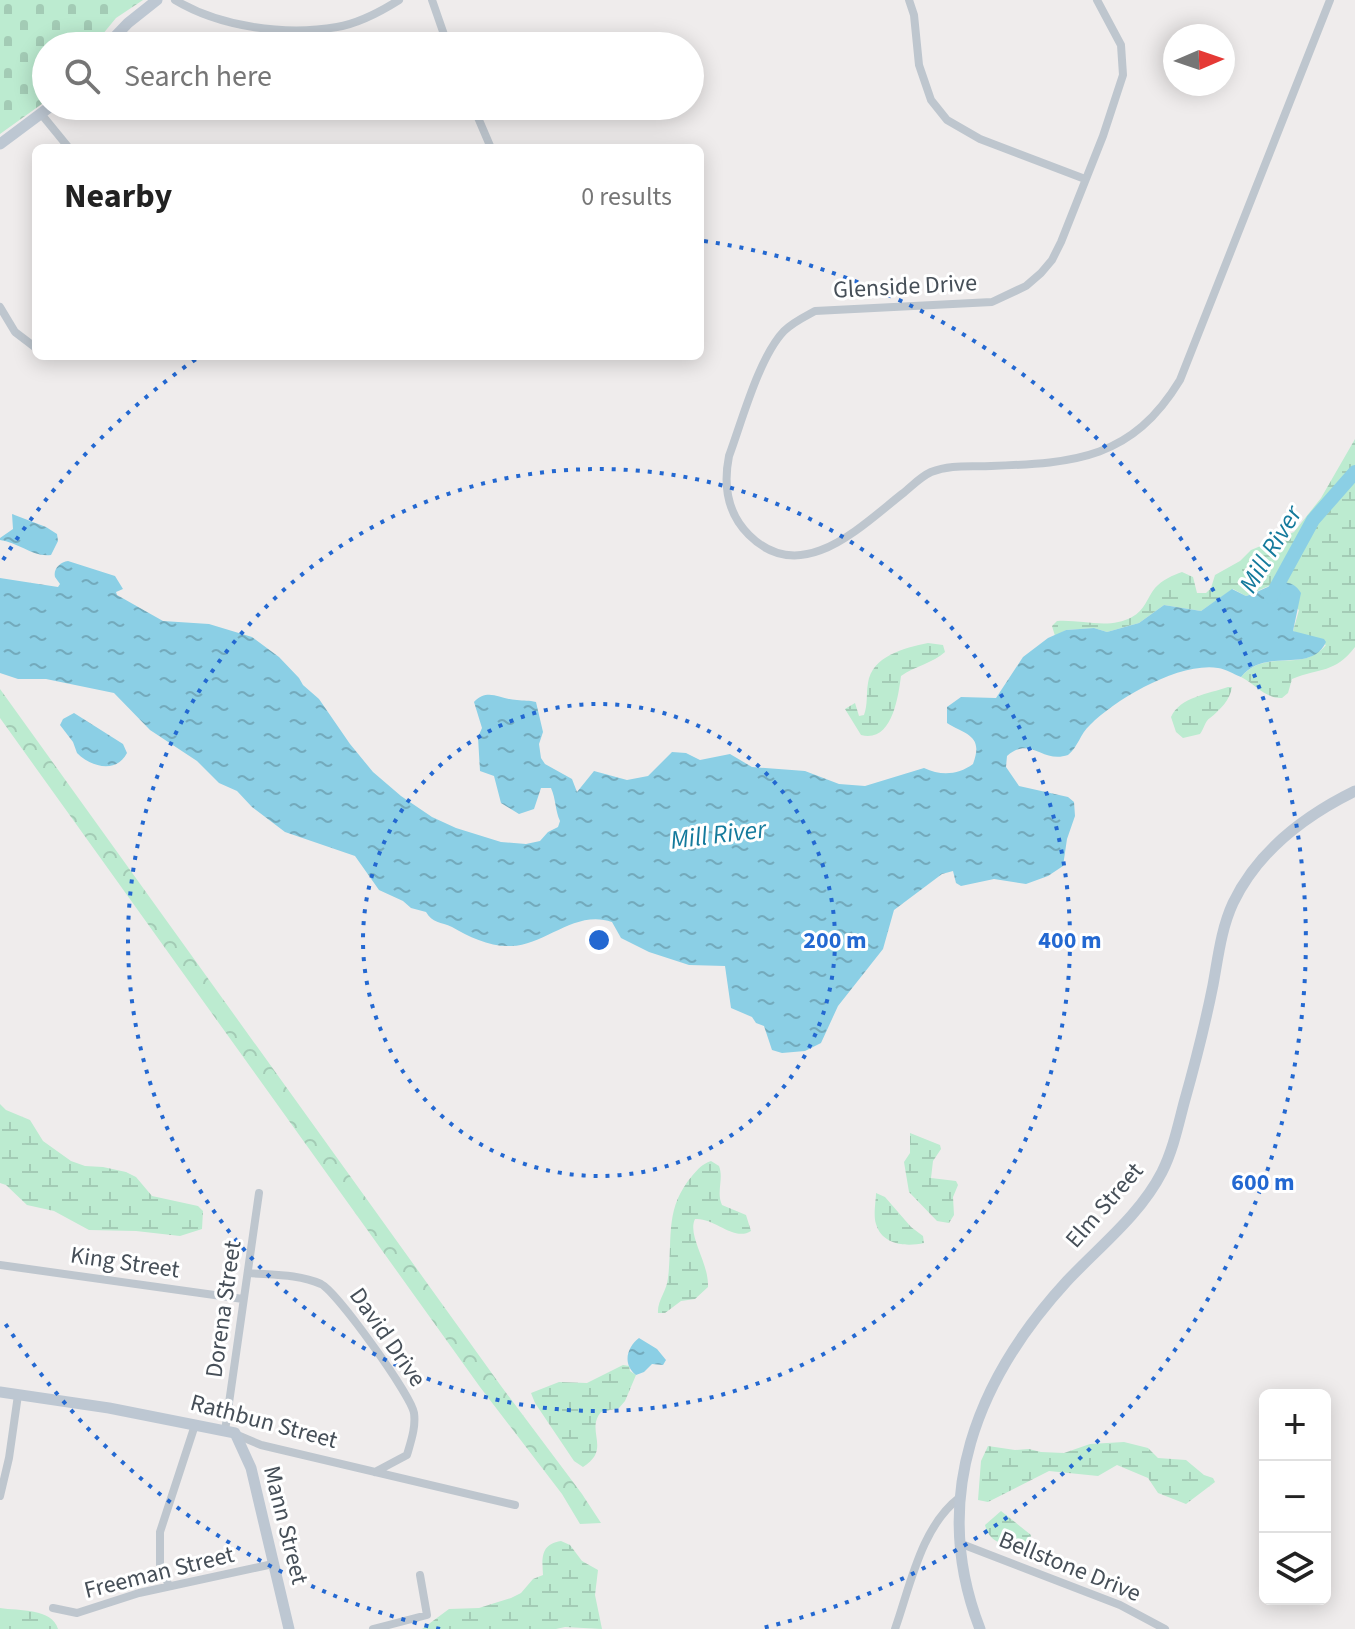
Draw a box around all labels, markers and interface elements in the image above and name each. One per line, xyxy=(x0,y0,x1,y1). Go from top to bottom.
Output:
north arrow xyxy=(1163,24,1235,96)
search box xyxy=(32,32,704,120)
icon: search xyxy=(60,54,104,98)
text: Search here xyxy=(124,55,272,98)
text: Nearby xyxy=(64,172,172,221)
text: 0 results xyxy=(581,178,672,215)
street label: Glenside Drive xyxy=(832,265,978,308)
water label: Mill River xyxy=(1230,498,1312,600)
water label: Mill River xyxy=(668,810,769,859)
text: 200 m xyxy=(803,923,867,958)
text: 400 m xyxy=(1038,923,1102,958)
centre of rings xyxy=(585,926,613,954)
street label: Elm Street xyxy=(1057,1155,1152,1256)
text: 600 m xyxy=(1231,1165,1295,1200)
street label: King Street xyxy=(68,1238,182,1287)
street label: Dorena Street xyxy=(197,1238,250,1380)
street label: David Drive xyxy=(341,1281,435,1394)
street label: Rathbun Street xyxy=(186,1385,341,1458)
map controls xyxy=(1259,1389,1331,1605)
button: + xyxy=(1259,1389,1331,1461)
button: − xyxy=(1259,1461,1331,1533)
street label: Mann Street xyxy=(254,1462,317,1588)
street label: Bellstone Drive xyxy=(993,1522,1146,1611)
button: layers xyxy=(1259,1533,1331,1605)
street label: Freeman Street xyxy=(81,1537,238,1608)

